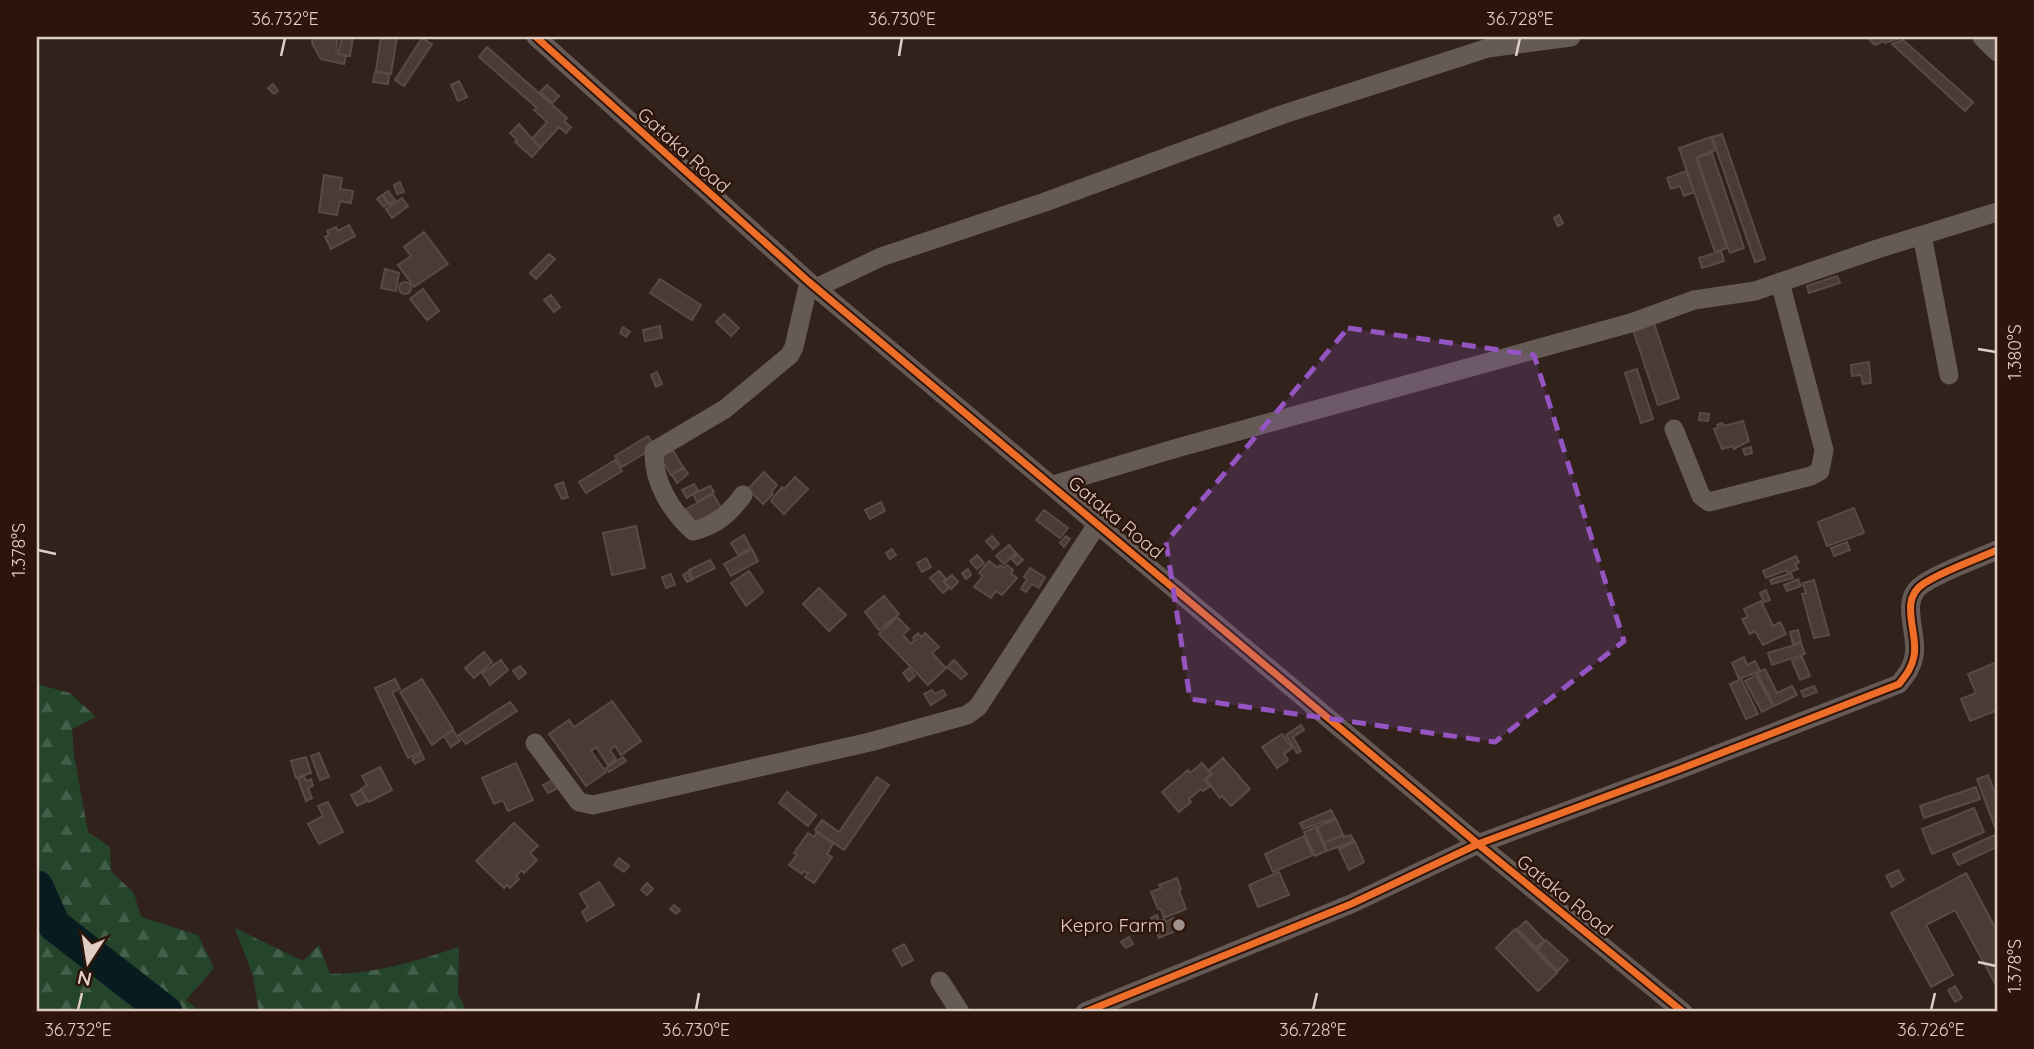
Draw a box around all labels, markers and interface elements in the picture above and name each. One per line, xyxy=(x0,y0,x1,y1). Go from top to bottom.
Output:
text: 36.732°E xyxy=(251,7,319,30)
text: 36.730°E xyxy=(868,7,936,30)
text: 36.728°E xyxy=(1486,7,1554,30)
street label: Gataka Road xyxy=(633,102,735,198)
text: 1.380°S xyxy=(2003,324,2026,380)
street label: Gataka Road xyxy=(1064,470,1168,564)
text: 1.378°S xyxy=(7,523,30,577)
street label: Gataka Road xyxy=(1512,849,1618,941)
place label: Kepro Farm xyxy=(1060,913,1165,937)
marker: Kepro Farm xyxy=(1171,917,1187,933)
north arrow xyxy=(52,926,122,996)
text: 1.378°S xyxy=(2003,939,2026,993)
text: N xyxy=(75,965,94,992)
text: 36.732°E xyxy=(44,1018,112,1041)
text: 36.730°E xyxy=(662,1018,730,1041)
text: 36.728°E xyxy=(1279,1018,1347,1041)
text: 36.726°E xyxy=(1897,1018,1965,1041)

